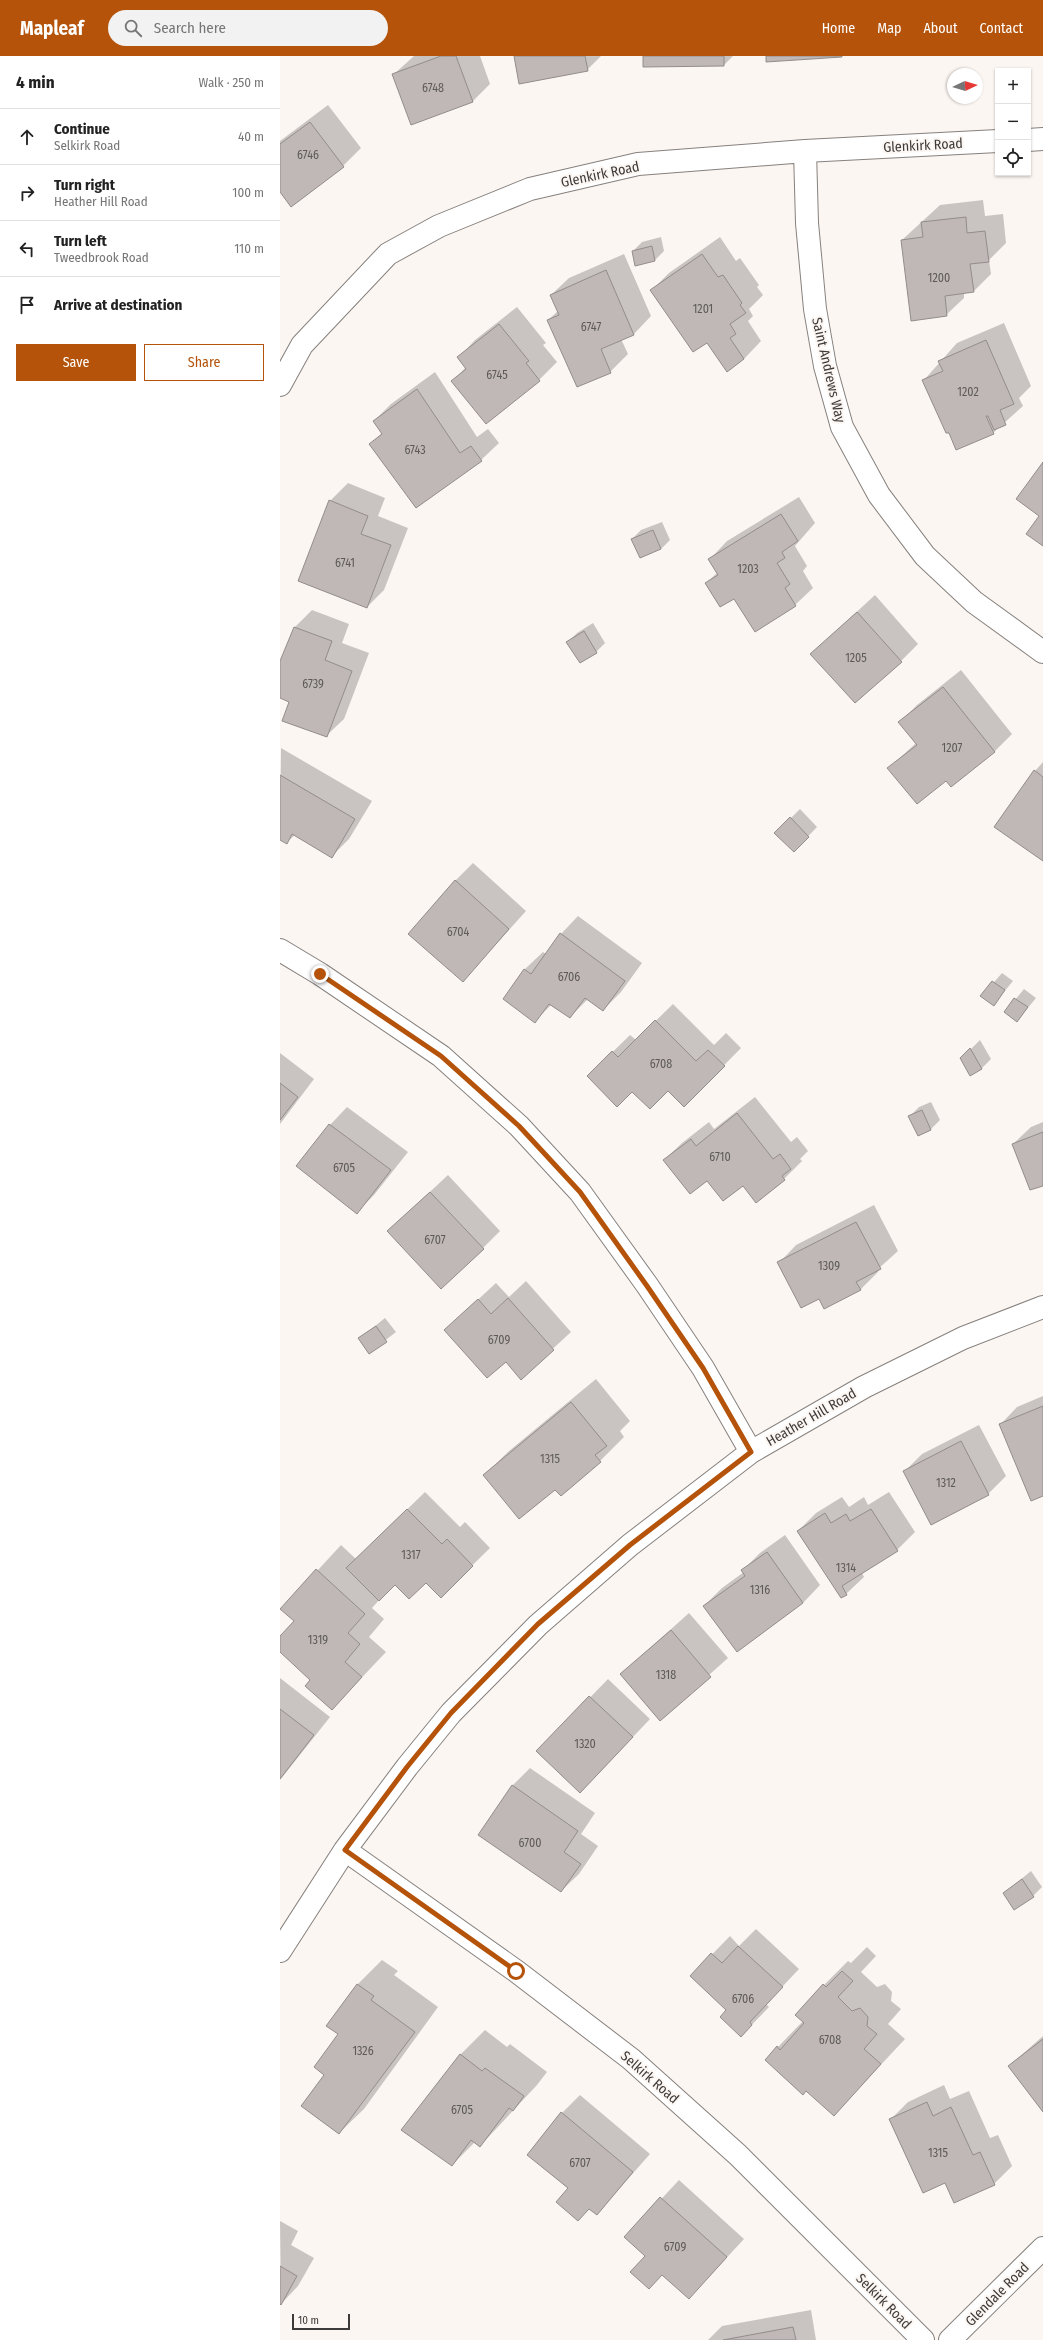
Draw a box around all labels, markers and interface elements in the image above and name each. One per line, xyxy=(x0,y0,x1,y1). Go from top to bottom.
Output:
search box xyxy=(108,10,388,46)
text: Mapleaf xyxy=(20,17,84,40)
icon: search xyxy=(122,17,144,39)
text: Search here xyxy=(154,19,226,37)
text: Home xyxy=(822,20,855,37)
text: Map xyxy=(877,20,901,37)
text: About xyxy=(923,20,958,37)
text: Contact xyxy=(980,20,1023,37)
north arrow xyxy=(947,68,983,104)
map controls xyxy=(995,68,1031,176)
button: + xyxy=(995,68,1031,104)
text: 4 min xyxy=(16,72,55,93)
text: Walk · 250 m xyxy=(199,75,264,90)
house number: 6748 xyxy=(422,81,444,95)
button: − xyxy=(995,104,1031,140)
text: Continue xyxy=(54,120,110,138)
icon: ahead xyxy=(16,126,38,148)
text: 40 m xyxy=(238,129,264,144)
street label: Glenkirk Road xyxy=(883,135,963,156)
text: Selkirk Road xyxy=(54,138,120,153)
button: locate xyxy=(995,140,1031,176)
house number: 6746 xyxy=(297,148,319,162)
street label: Glenkirk Road xyxy=(559,158,641,191)
text: Turn right xyxy=(54,176,115,194)
icon: right xyxy=(16,182,38,204)
text: 100 m xyxy=(232,185,264,200)
text: Heather Hill Road xyxy=(54,194,148,209)
text: Turn left xyxy=(54,232,107,250)
icon: left xyxy=(16,238,38,260)
text: 110 m xyxy=(234,241,264,256)
text: Tweedbrook Road xyxy=(54,250,149,265)
house number: 1200 xyxy=(928,271,950,285)
icon: arrive xyxy=(16,294,38,316)
text: Arrive at destination xyxy=(54,296,182,314)
house number: 1201 xyxy=(693,302,713,316)
street label: Saint Andrews Way xyxy=(808,316,849,425)
house number: 6747 xyxy=(581,320,601,334)
button: Save xyxy=(16,344,136,381)
button: Share xyxy=(144,344,264,381)
house number: 6745 xyxy=(486,368,508,382)
house number: 1202 xyxy=(957,385,979,399)
house number: 6743 xyxy=(404,443,426,457)
house number: 6741 xyxy=(335,556,355,570)
house number: 1203 xyxy=(737,562,759,576)
house number: 1205 xyxy=(845,651,867,665)
house number: 6739 xyxy=(302,677,324,691)
house number: 1207 xyxy=(942,741,963,755)
house number: 6704 xyxy=(447,925,469,939)
route end xyxy=(311,965,329,983)
house number: 6706 xyxy=(558,970,580,984)
house number: 6708 xyxy=(650,1057,672,1071)
house number: 6710 xyxy=(709,1150,731,1164)
house number: 6705 xyxy=(333,1161,356,1175)
house number: 6707 xyxy=(424,1233,446,1247)
house number: 1309 xyxy=(818,1259,840,1273)
house number: 6709 xyxy=(488,1333,510,1347)
street label: Heather Hill Road xyxy=(763,1385,859,1450)
house number: 1315 xyxy=(540,1452,560,1466)
house number: 1312 xyxy=(936,1476,956,1490)
house number: 1317 xyxy=(401,1548,421,1562)
house number: 1314 xyxy=(836,1561,856,1575)
house number: 1316 xyxy=(750,1583,770,1597)
house number: 1319 xyxy=(308,1633,328,1647)
house number: 1318 xyxy=(656,1668,676,1682)
house number: 1320 xyxy=(574,1737,596,1751)
house number: 6700 xyxy=(519,1836,541,1850)
route start xyxy=(507,1962,525,1980)
house number: 6706 xyxy=(732,1992,754,2006)
house number: 6708 xyxy=(819,2033,841,2047)
house number: 1326 xyxy=(352,2044,374,2058)
street label: Selkirk Road xyxy=(617,2048,682,2107)
house number: 6705 xyxy=(451,2103,474,2117)
house number: 1315 xyxy=(928,2146,948,2160)
house number: 6707 xyxy=(569,2156,591,2170)
house number: 6709 xyxy=(664,2240,686,2254)
street label: Glendale Road xyxy=(962,2259,1033,2330)
street label: Selkirk Road xyxy=(852,2270,915,2333)
scale bar xyxy=(292,2312,350,2331)
text: 10 m xyxy=(298,2314,319,2327)

